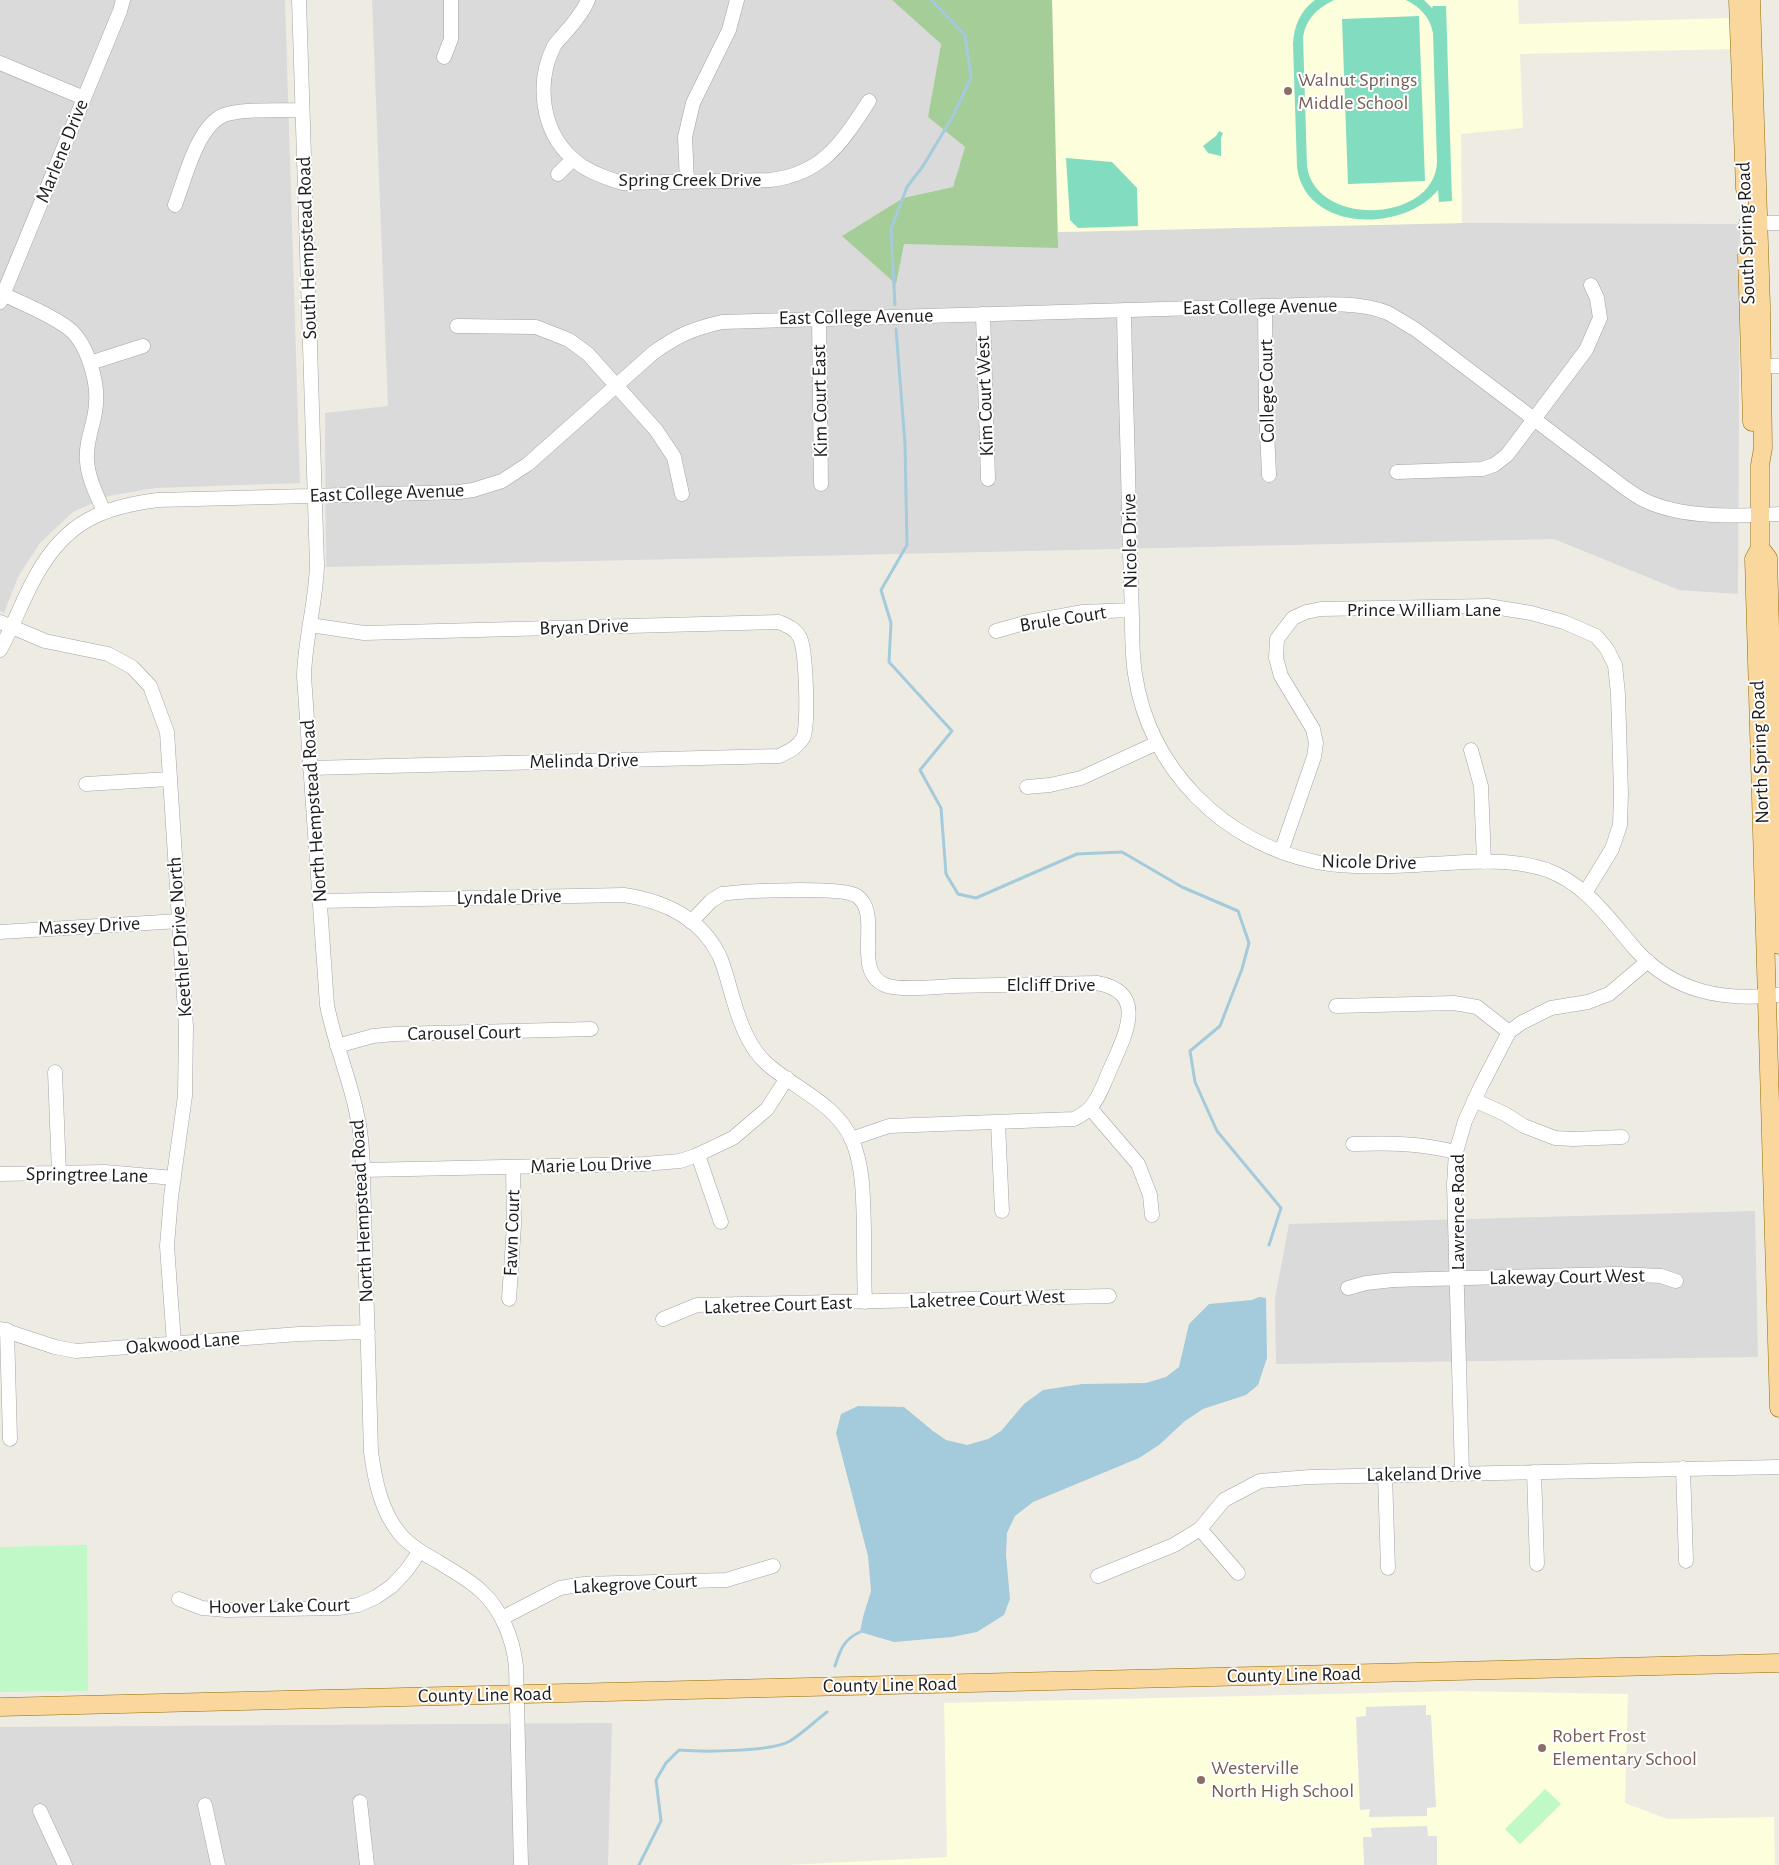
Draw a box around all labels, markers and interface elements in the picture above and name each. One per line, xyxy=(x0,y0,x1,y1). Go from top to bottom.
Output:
place label: Walnut Springs Middle School xyxy=(1298,68,1417,115)
marker: Walnut Springs Middle School xyxy=(1282,85,1294,97)
street label: Marlene Drive xyxy=(30,96,94,206)
street label: South Hempstead Road xyxy=(292,156,322,340)
street label: South Spring Road xyxy=(1732,161,1760,305)
street label: Spring Creek Drive xyxy=(619,168,761,192)
street label: East College Avenue xyxy=(1182,294,1338,320)
street label: East College Avenue xyxy=(778,304,934,330)
street label: Kim Court West xyxy=(971,335,999,457)
street label: College Court xyxy=(1254,339,1280,443)
street label: Kim Court East xyxy=(807,344,833,458)
street label: East College Avenue xyxy=(309,478,465,508)
street label: Nicole Drive xyxy=(1117,493,1143,589)
street label: Prince William Lane xyxy=(1347,598,1501,622)
street label: Brule Court xyxy=(1018,600,1108,638)
street label: Bryan Drive xyxy=(539,613,629,641)
street label: North Spring Road xyxy=(1746,680,1774,824)
street label: North Hempstead Road xyxy=(296,719,332,903)
street label: Melinda Drive xyxy=(529,748,639,774)
street label: Nicole Drive xyxy=(1321,849,1417,875)
street label: Keethler Drive North xyxy=(162,856,198,1018)
street label: Lyndale Drive xyxy=(456,884,562,910)
street label: Massey Drive xyxy=(37,911,141,941)
street label: Elcliff Drive xyxy=(1006,973,1096,997)
street label: Carousel Court xyxy=(407,1020,521,1046)
street label: North Hempstead Road xyxy=(345,1119,379,1303)
street label: Marie Lou Drive xyxy=(530,1151,652,1179)
street label: Lawrence Road xyxy=(1446,1154,1470,1270)
street label: Springtree Lane xyxy=(26,1162,148,1188)
street label: Fawn Court xyxy=(498,1189,526,1277)
street label: Lakeway Court West xyxy=(1489,1264,1645,1290)
street label: Laketree Court West xyxy=(909,1284,1065,1314)
street label: Laketree Court East xyxy=(703,1290,853,1320)
street label: Oakwood Lane xyxy=(125,1326,241,1360)
street label: Lakeland Drive xyxy=(1366,1461,1482,1487)
street label: Lakegrove Court xyxy=(572,1569,698,1599)
street label: Hoover Lake Court xyxy=(208,1593,350,1619)
street label: County Line Road xyxy=(1227,1662,1361,1688)
street label: County Line Road xyxy=(823,1672,957,1698)
street label: County Line Road xyxy=(418,1682,552,1708)
place label: Robert Frost Elementary School xyxy=(1552,1724,1697,1771)
marker: Robert Frost Elementary School xyxy=(1536,1742,1548,1754)
place label: Westerville North High School xyxy=(1211,1756,1354,1803)
marker: Westerville North High School xyxy=(1195,1774,1207,1786)

